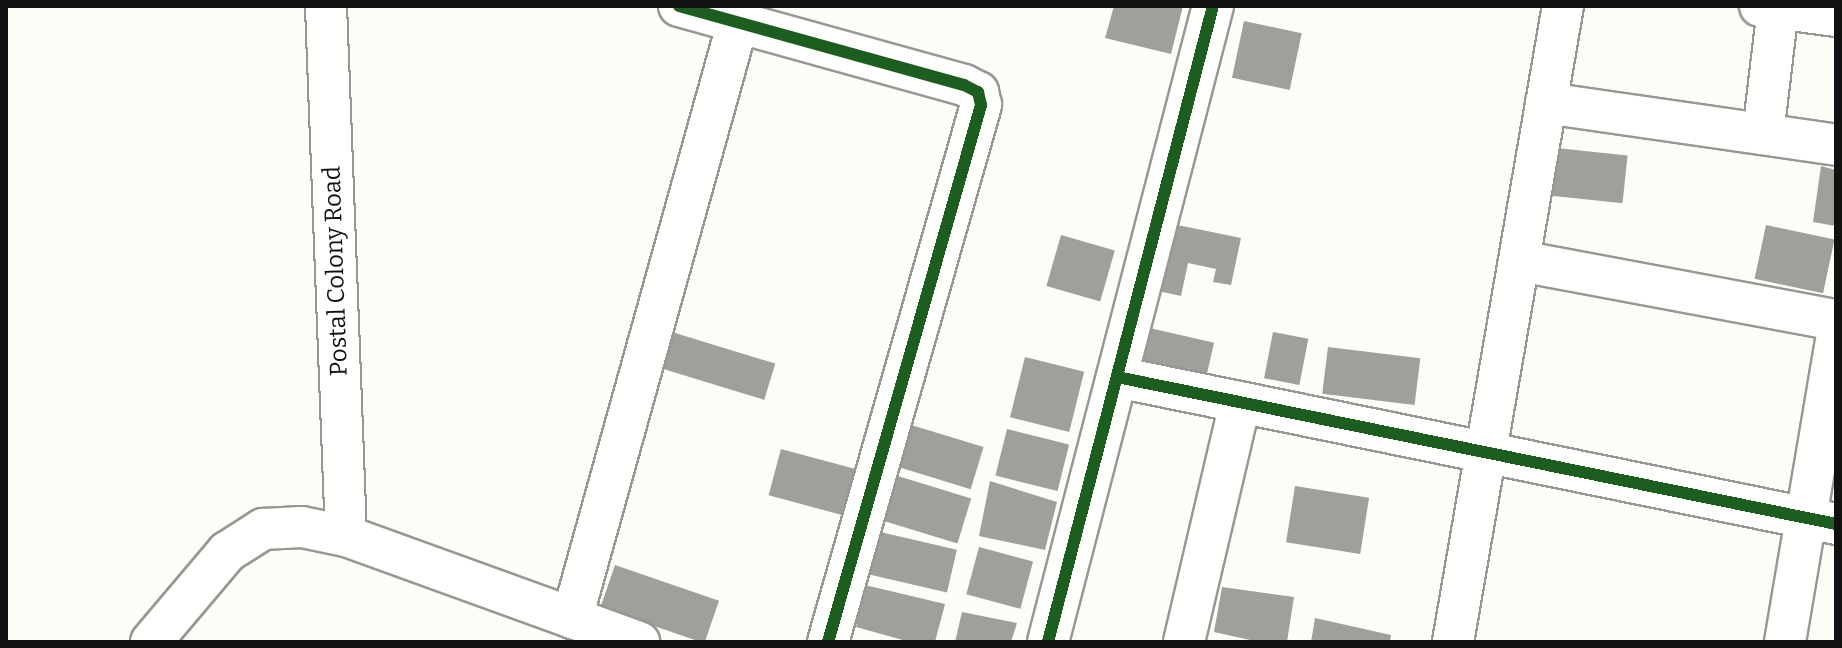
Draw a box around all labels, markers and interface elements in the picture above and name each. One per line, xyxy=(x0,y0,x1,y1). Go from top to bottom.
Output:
street label: Postal Colony Road xyxy=(318,165,354,377)

